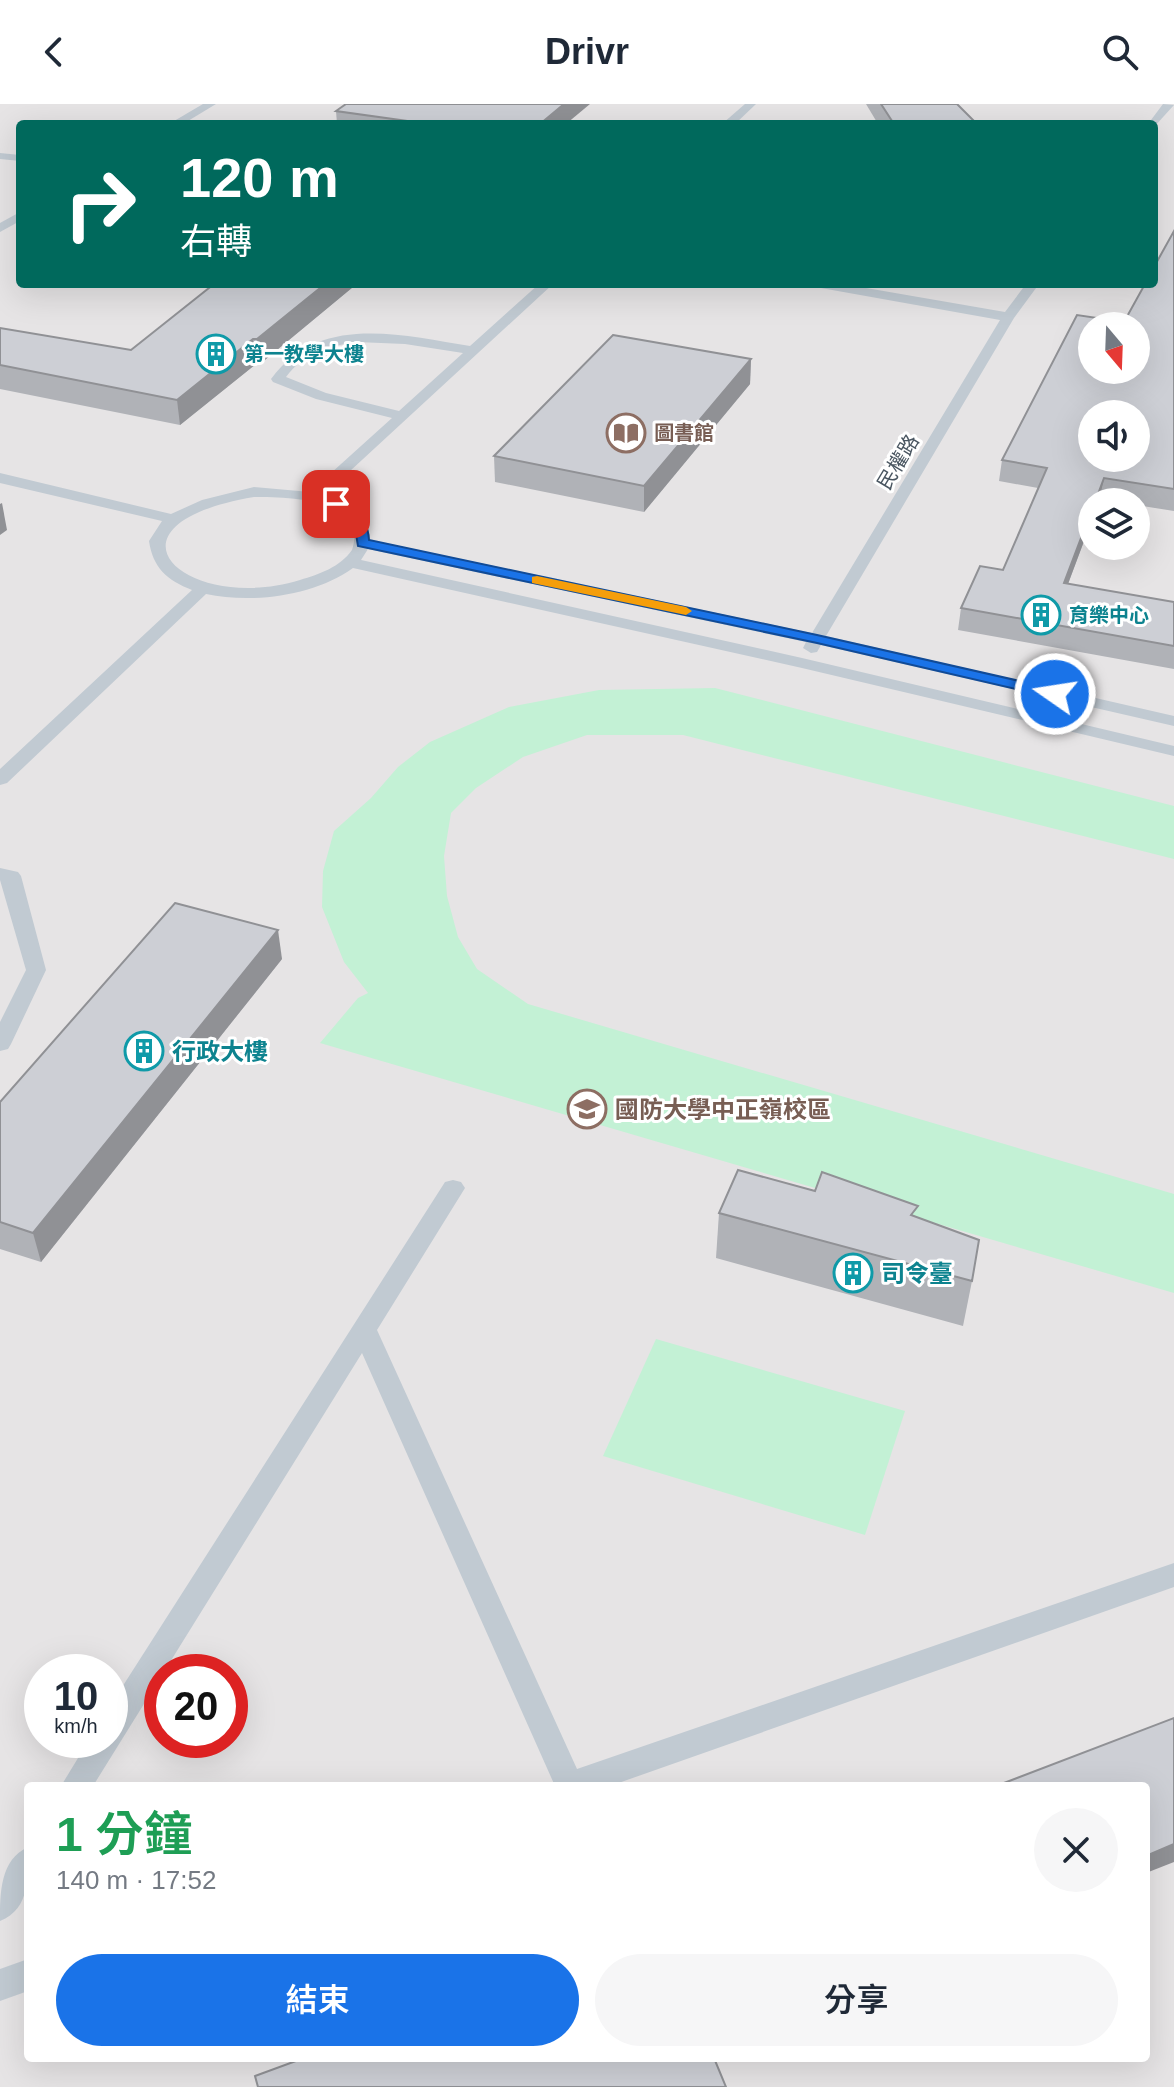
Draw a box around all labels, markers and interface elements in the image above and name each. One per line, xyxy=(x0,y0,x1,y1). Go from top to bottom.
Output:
icon: back xyxy=(32,30,76,74)
icon: search xyxy=(1098,30,1142,74)
text: Drivr xyxy=(545,31,629,72)
text: 120 m xyxy=(180,146,339,209)
icon: right xyxy=(48,152,152,256)
text: 右轉 xyxy=(180,221,252,262)
north arrow xyxy=(1078,312,1150,384)
map controls xyxy=(1078,312,1150,560)
building icon: 第一教學大樓 xyxy=(195,333,237,375)
place label: 第一教學大樓 xyxy=(244,343,364,365)
button: sound xyxy=(1078,400,1150,472)
library icon: 圖書館 xyxy=(605,412,647,454)
place label: 圖書館 xyxy=(654,422,714,444)
street label: 民權路 xyxy=(873,431,923,493)
pin xyxy=(302,470,370,538)
icon: arrive xyxy=(314,482,358,526)
button: layers xyxy=(1078,488,1150,560)
building icon: 育樂中心 xyxy=(1020,594,1062,636)
place label: 育樂中心 xyxy=(1069,604,1149,626)
position arrow xyxy=(1013,652,1097,736)
building icon: 行政大樓 xyxy=(123,1030,165,1072)
place label: 行政大樓 xyxy=(172,1038,268,1065)
school or university icon: 國防大學中正嶺校區 xyxy=(566,1088,608,1130)
place label: 國防大學中正嶺校區 xyxy=(615,1096,831,1123)
building icon: 司令臺 xyxy=(832,1252,874,1294)
place label: 司令臺 xyxy=(881,1260,953,1287)
speed limit sign: 20 xyxy=(144,1654,248,1758)
text: 10 xyxy=(54,1674,98,1718)
text: km/h xyxy=(54,1715,98,1737)
text: 1 分鐘 xyxy=(56,1808,192,1861)
button: close xyxy=(1034,1808,1118,1892)
text: 140 m · 17:52 xyxy=(56,1865,216,1895)
button: 結束 xyxy=(56,1954,579,2046)
button: 分享 xyxy=(595,1954,1118,2046)

